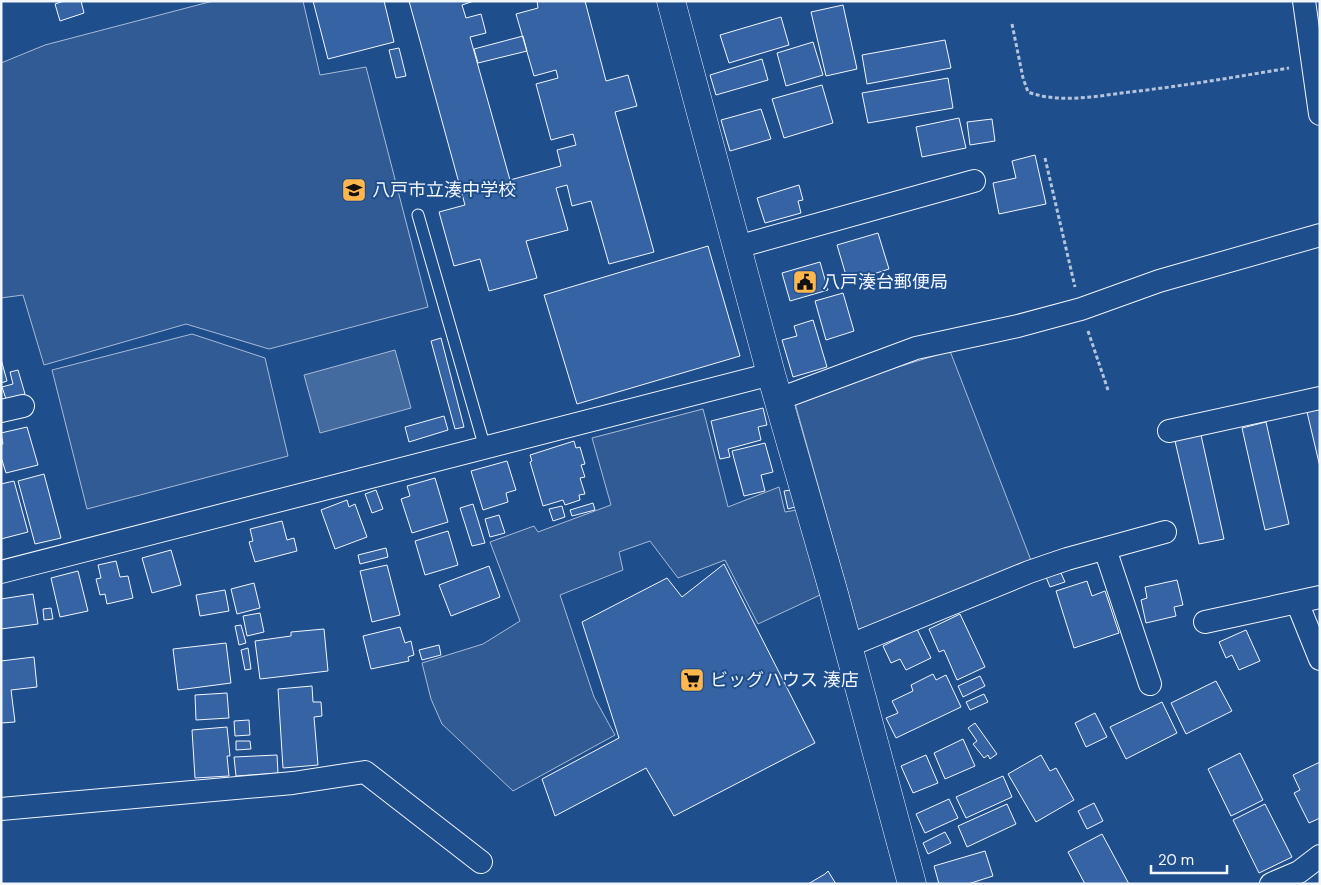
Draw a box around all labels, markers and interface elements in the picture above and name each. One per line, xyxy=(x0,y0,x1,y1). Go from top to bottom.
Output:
school or university icon: 八戸市立湊中学校 xyxy=(341,177,367,203)
place label: 八戸市立湊中学校 xyxy=(372,178,516,202)
public building icon: 八戸湊台郵便局 xyxy=(792,269,818,295)
place label: 八戸湊台郵便局 xyxy=(822,270,948,294)
supermarket icon: ビッグハウス 湊店 xyxy=(679,667,705,693)
place label: ビッグハウス 湊店 xyxy=(710,668,859,692)
scale bar xyxy=(1151,842,1227,874)
text: 20 m xyxy=(1158,850,1194,870)

